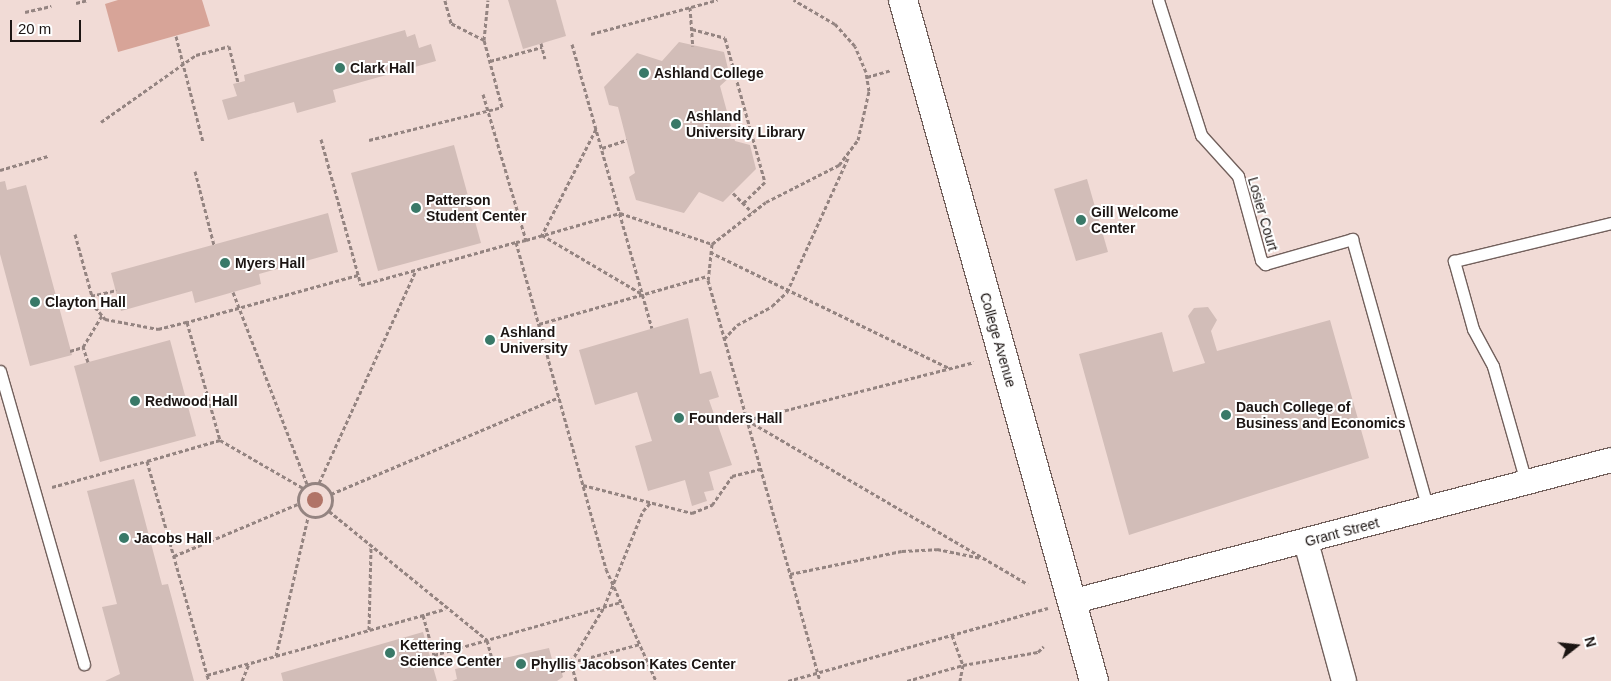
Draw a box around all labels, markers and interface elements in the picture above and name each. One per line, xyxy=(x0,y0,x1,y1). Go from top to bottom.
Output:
scale bar xyxy=(12,10,84,42)
text: 20 m xyxy=(18,20,51,37)
place label: Clark Hall xyxy=(350,60,415,76)
marker: Clark Hall xyxy=(334,62,346,74)
place label: Ashland College xyxy=(654,65,764,81)
marker: Ashland College xyxy=(638,67,650,79)
place label: Ashland University Library xyxy=(686,108,805,140)
marker: Ashland University Library xyxy=(670,118,682,130)
street label: Losier Court xyxy=(1244,175,1282,253)
place label: Patterson Student Center xyxy=(426,192,526,224)
marker: Patterson Student Center xyxy=(410,202,422,214)
place label: Gill Welcome Center xyxy=(1091,204,1179,236)
marker: Gill Welcome Center xyxy=(1075,214,1087,226)
place label: Myers Hall xyxy=(235,255,305,271)
marker: Myers Hall xyxy=(219,257,231,269)
street label: College Avenue xyxy=(976,290,1020,390)
place label: Clayton Hall xyxy=(45,294,126,310)
marker: Clayton Hall xyxy=(29,296,41,308)
place label: Ashland University xyxy=(500,324,568,357)
marker: Ashland University xyxy=(484,334,496,346)
place label: Redwood Hall xyxy=(145,393,238,409)
marker: Redwood Hall xyxy=(129,395,141,407)
place label: Dauch College of Business and Economics xyxy=(1236,399,1406,432)
marker: Dauch College of Business and Economics xyxy=(1220,409,1232,421)
place label: Founders Hall xyxy=(689,410,782,426)
marker: Founders Hall xyxy=(673,412,685,424)
street label: Grant Street xyxy=(1303,514,1381,550)
place label: Jacobs Hall xyxy=(134,530,212,546)
marker: Jacobs Hall xyxy=(118,532,130,544)
north arrow xyxy=(1551,621,1601,671)
text: N xyxy=(1581,635,1600,649)
place label: Kettering Science Center xyxy=(400,637,501,670)
marker: Kettering Science Center xyxy=(384,647,396,659)
place label: Phyllis Jacobson Kates Center xyxy=(531,656,736,672)
marker: Phyllis Jacobson Kates Center xyxy=(515,658,527,670)

